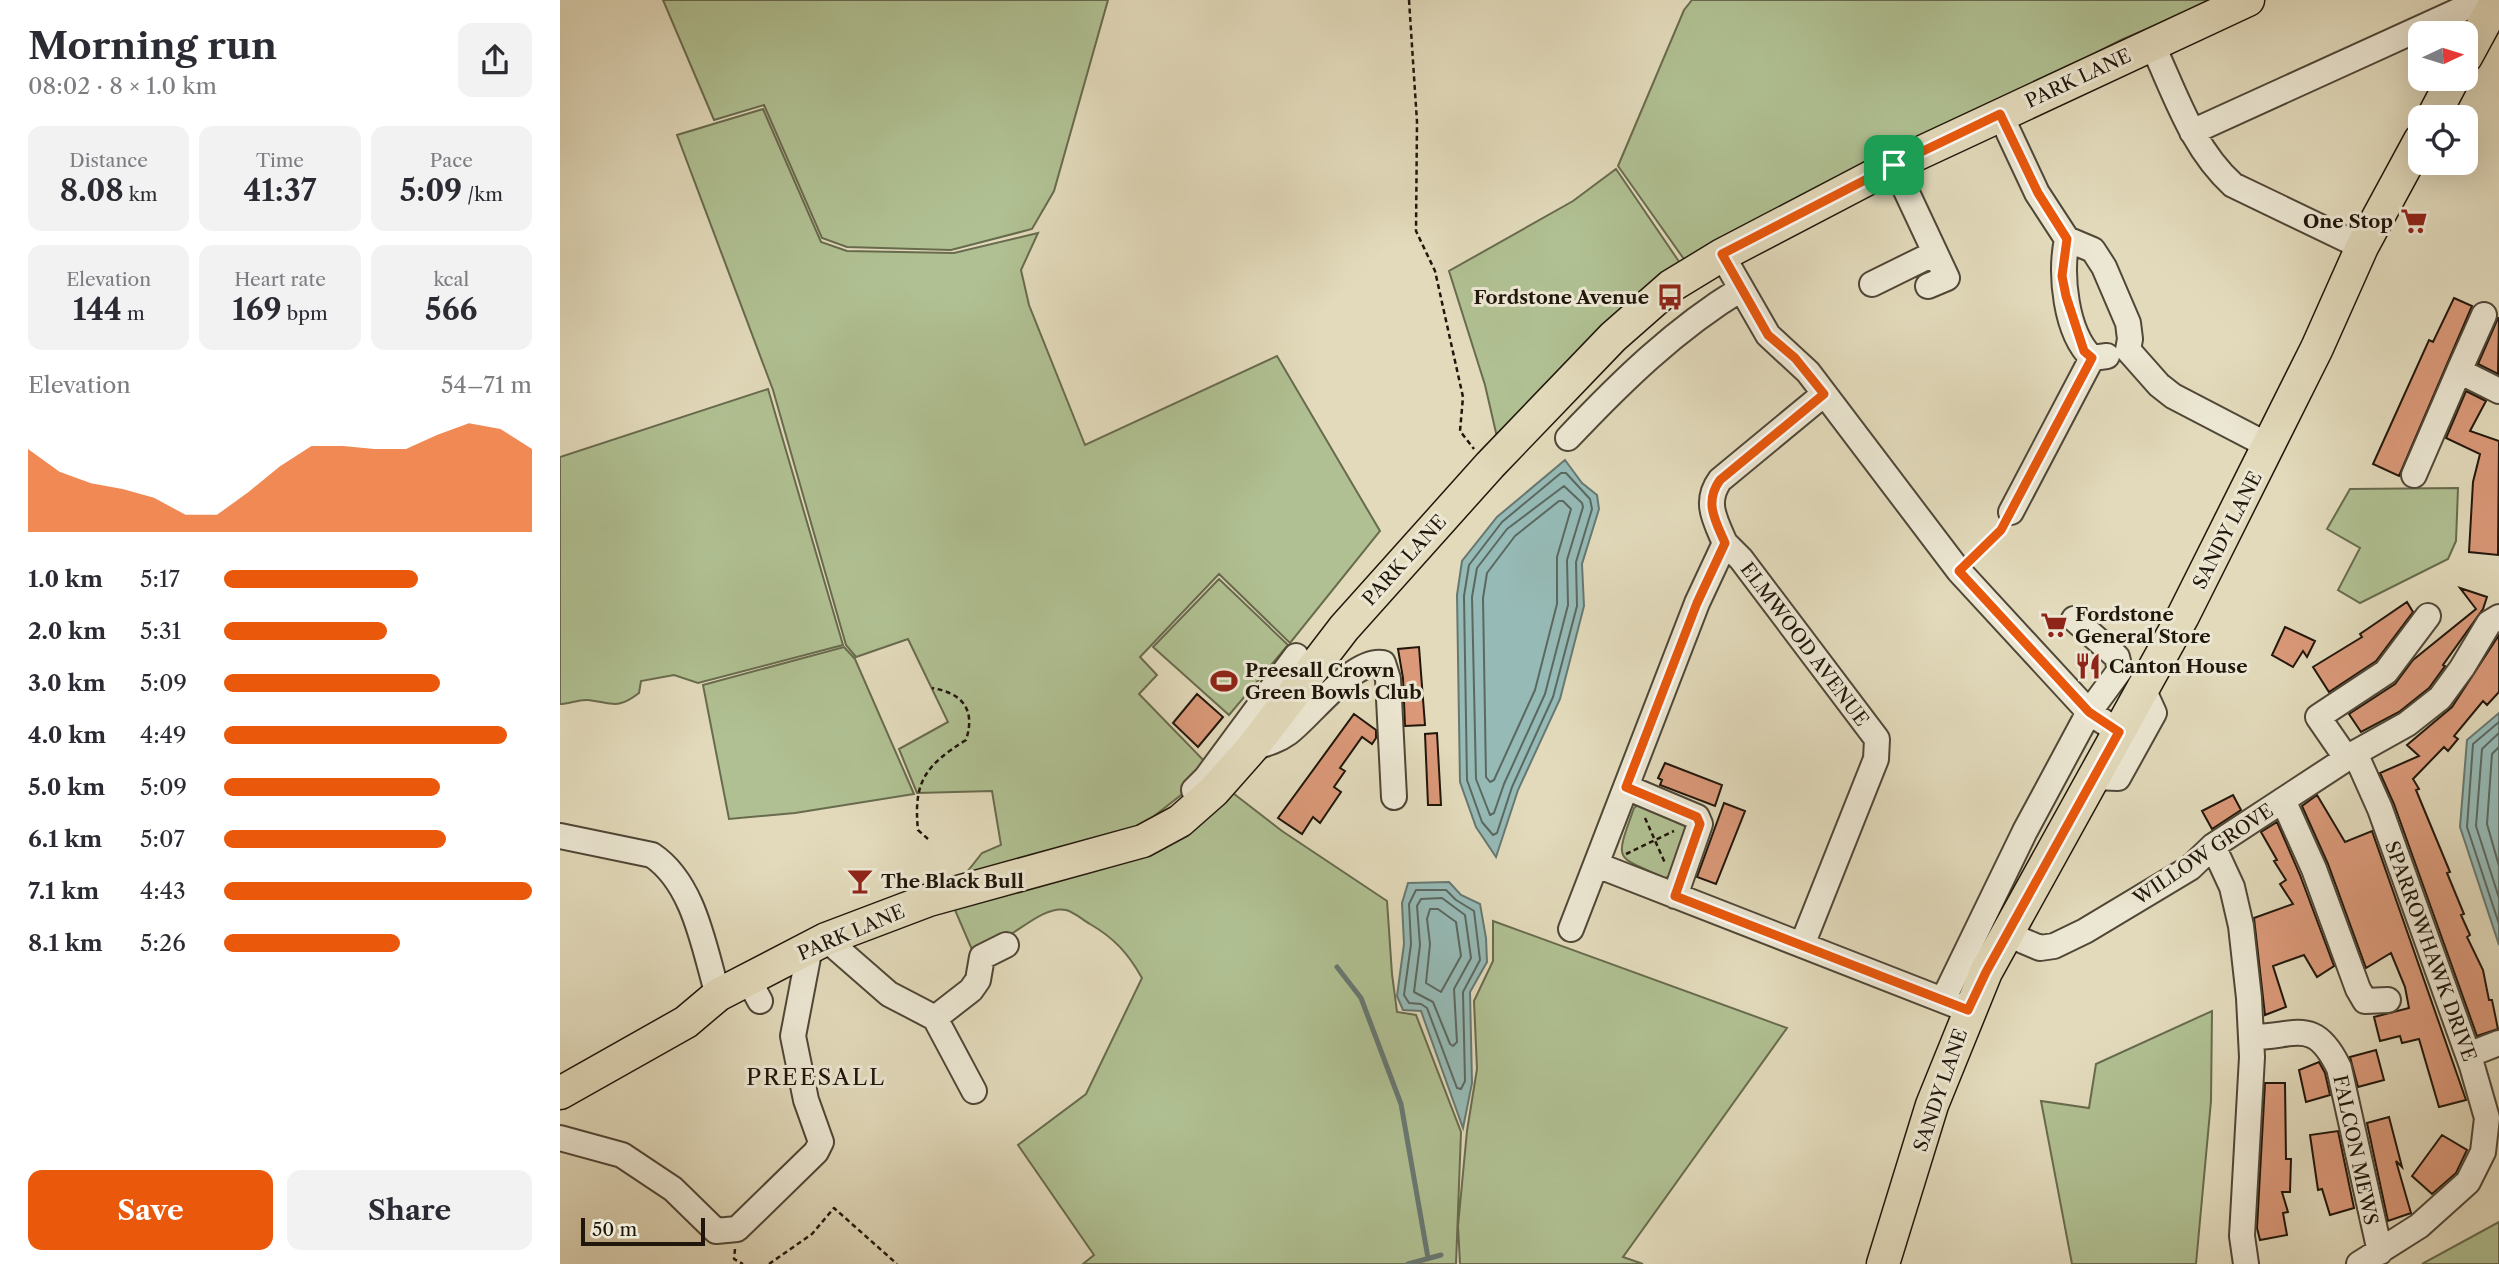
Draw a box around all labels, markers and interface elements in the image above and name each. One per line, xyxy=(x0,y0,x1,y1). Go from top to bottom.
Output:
north arrow xyxy=(2408,21,2478,91)
map controls xyxy=(2408,21,2478,175)
text: Morning run xyxy=(28,22,277,69)
button: share xyxy=(458,23,532,97)
street label: PARK LANE xyxy=(2022,44,2135,113)
text: 08:02 · 8 × 1.0 km xyxy=(28,72,217,100)
button: locate xyxy=(2408,105,2478,175)
pin xyxy=(1864,135,1924,195)
icon: arrive xyxy=(1875,146,1913,184)
text: Distance xyxy=(69,149,148,172)
text: Time xyxy=(256,149,304,172)
text: Pace xyxy=(430,149,473,172)
text: 8.08 xyxy=(60,172,124,209)
text: 41:37 xyxy=(244,172,316,209)
text: 5:09 xyxy=(400,172,462,209)
text: km xyxy=(124,183,158,206)
text: /km xyxy=(462,183,503,206)
supermarket icon: One Stop xyxy=(2399,206,2429,236)
place label: One Stop xyxy=(2303,210,2393,233)
text: Elevation xyxy=(66,268,151,291)
text: Heart rate xyxy=(234,268,326,291)
text: kcal xyxy=(433,268,469,291)
bus stop icon: Fordstone Avenue xyxy=(1655,282,1685,312)
place label: Fordstone Avenue xyxy=(1473,286,1649,309)
text: 144 xyxy=(73,291,122,328)
text: 169 xyxy=(232,291,282,328)
text: 566 xyxy=(425,291,478,328)
text: m xyxy=(122,302,145,325)
text: bpm xyxy=(282,302,328,325)
text: Elevation xyxy=(28,371,131,399)
text: 54–71 m xyxy=(441,371,532,399)
street label: SANDY LANE xyxy=(2188,468,2267,593)
street label: PARK LANE xyxy=(1358,510,1451,610)
street label: ELMWOOD AVENUE xyxy=(1736,558,1874,731)
text: 1.0 km xyxy=(28,565,103,593)
text: 5:17 xyxy=(140,565,180,593)
place label: Fordstone General Store xyxy=(2075,603,2211,648)
supermarket icon: Fordstone General Store xyxy=(2039,610,2069,640)
text: 2.0 km xyxy=(28,617,106,645)
text: 5:31 xyxy=(140,617,181,645)
restaurant icon: Canton House xyxy=(2073,651,2103,681)
place label: Canton House xyxy=(2109,655,2248,678)
place label: Preesall Crown Green Bowls Club xyxy=(1245,659,1422,704)
sports icon: Preesall Crown Green Bowls Club xyxy=(1209,666,1239,696)
text: 3.0 km xyxy=(28,669,106,697)
text: 5:09 xyxy=(140,669,187,697)
text: 4.0 km xyxy=(28,721,106,749)
text: 4:49 xyxy=(140,721,187,749)
text: 5.0 km xyxy=(28,773,105,801)
text: 5:09 xyxy=(140,773,187,801)
street label: WILLOW GROVE xyxy=(2128,799,2278,910)
text: 6.1 km xyxy=(28,825,102,853)
text: 5:07 xyxy=(140,825,185,853)
street label: SPARROWHAWK DRIVE xyxy=(2380,838,2481,1064)
bar icon: The Black Bull xyxy=(845,866,875,896)
place label: The Black Bull xyxy=(881,870,1024,893)
text: 7.1 km xyxy=(28,877,99,905)
text: 4:43 xyxy=(140,877,186,905)
street label: PARK LANE xyxy=(794,900,908,965)
text: 8.1 km xyxy=(28,929,103,957)
text: 5:26 xyxy=(140,929,186,957)
street label: SANDY LANE xyxy=(1909,1026,1972,1155)
district label: PREESALL xyxy=(746,1063,886,1091)
street label: FALCON MEWS xyxy=(2328,1073,2383,1227)
button: Save xyxy=(28,1170,273,1250)
button: Share xyxy=(287,1170,532,1250)
scale bar xyxy=(581,1215,705,1247)
text: 50 m xyxy=(592,1218,637,1241)

